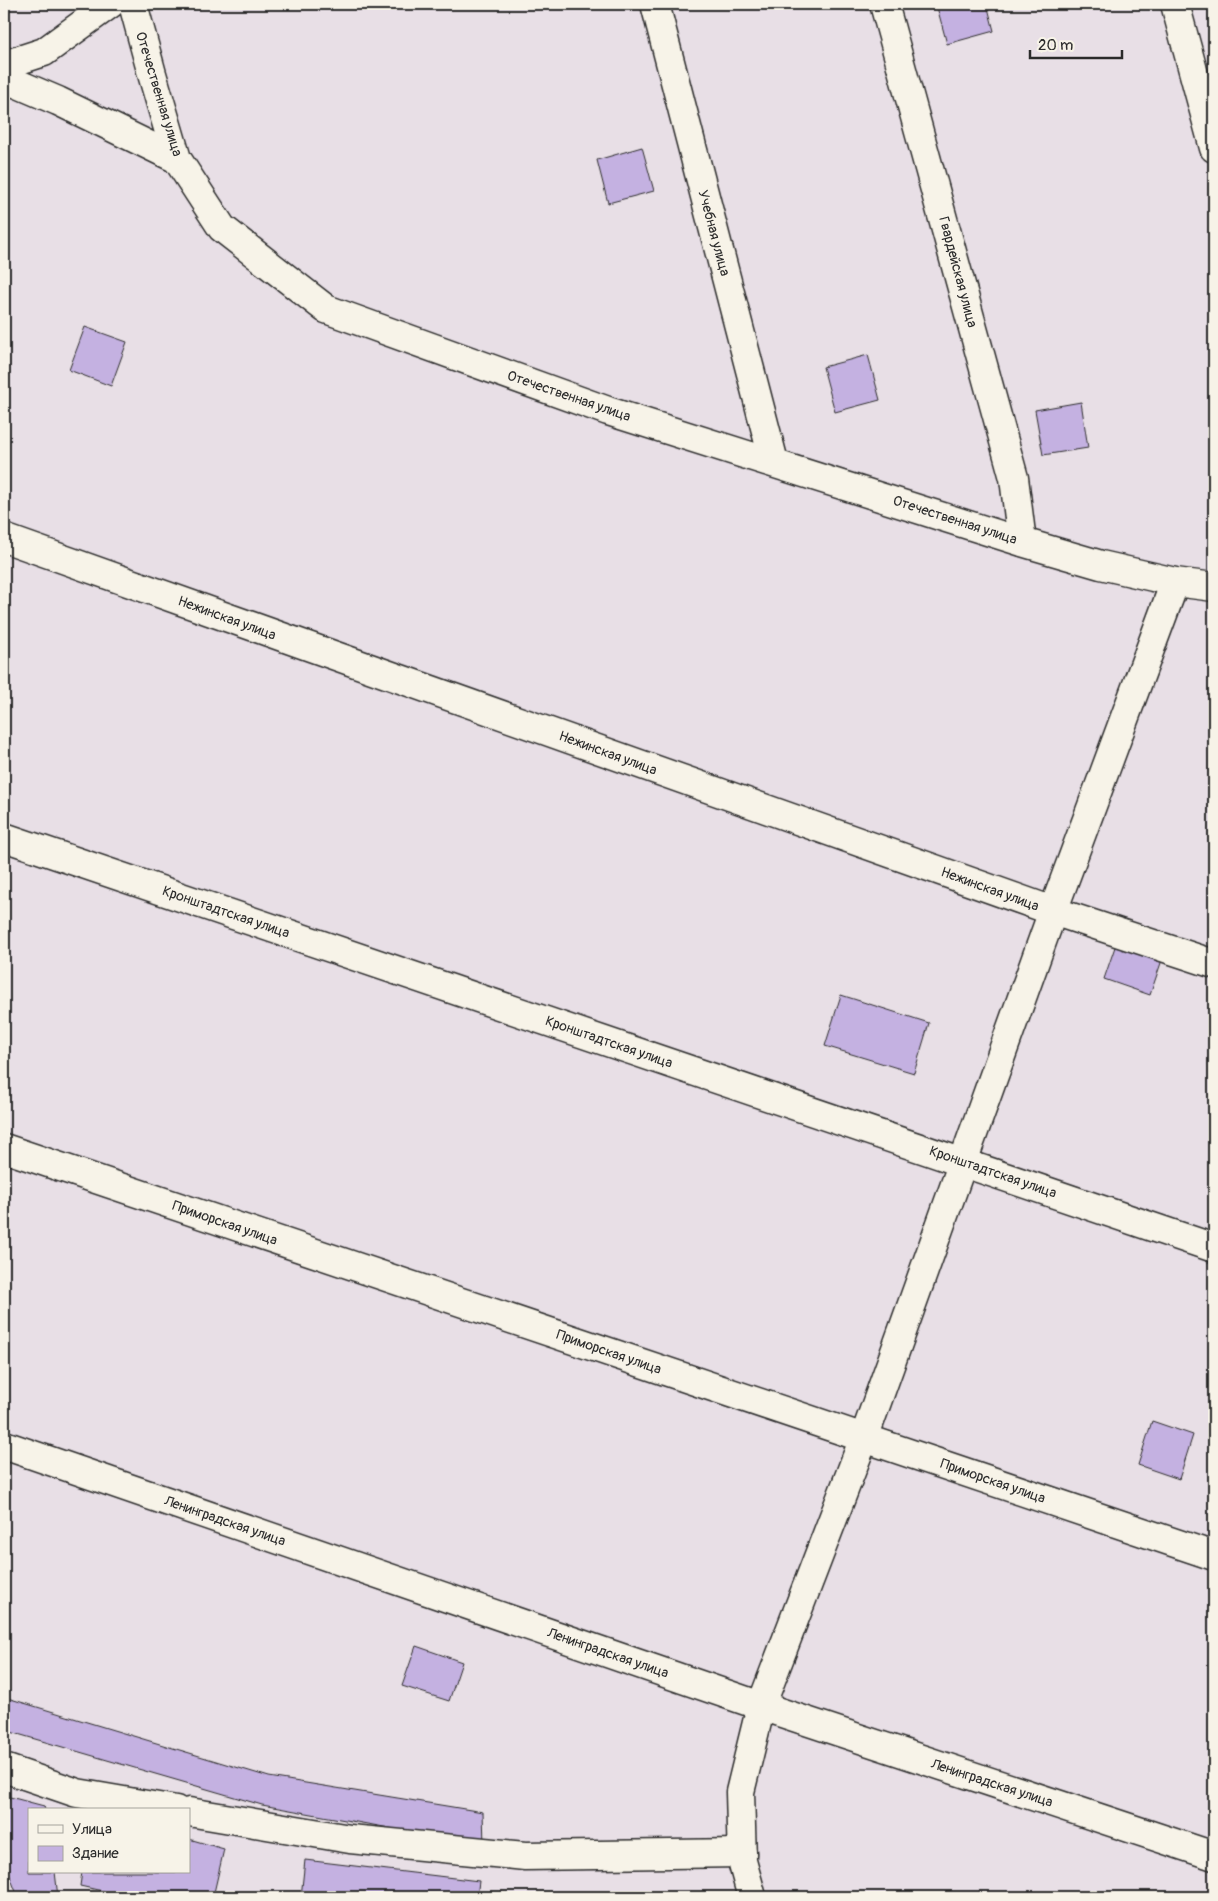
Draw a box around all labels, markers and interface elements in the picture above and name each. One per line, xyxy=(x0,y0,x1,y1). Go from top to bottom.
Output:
scale bar xyxy=(1030,28,1123,60)
street label: Отечественная улица xyxy=(132,30,186,158)
text: 20 m xyxy=(1038,36,1073,55)
street label: Учебная улица xyxy=(694,188,734,278)
street label: Гвардейская улица xyxy=(935,215,981,329)
street label: Отечественная улица xyxy=(505,367,633,425)
street label: Отечественная улица xyxy=(891,492,1019,548)
street label: Нежинская улица xyxy=(176,592,278,644)
street label: Нежинская улица xyxy=(557,727,659,779)
street label: Нежинская улица xyxy=(939,863,1041,915)
street label: Кронштадтская улица xyxy=(160,882,292,942)
street label: Кронштадтская улица xyxy=(543,1012,675,1072)
street label: Кронштадтская улица xyxy=(927,1142,1059,1202)
street label: Приморская улица xyxy=(170,1197,280,1249)
street label: Приморская улица xyxy=(554,1326,664,1378)
street label: Приморская улица xyxy=(938,1455,1048,1507)
street label: Ленинградская улица xyxy=(161,1492,288,1550)
street label: Ленинградская улица xyxy=(544,1624,671,1682)
street label: Ленинградская улица xyxy=(928,1755,1055,1811)
legend xyxy=(28,1808,190,1874)
text: Улица xyxy=(72,1820,112,1839)
text: Здание xyxy=(72,1844,119,1863)

